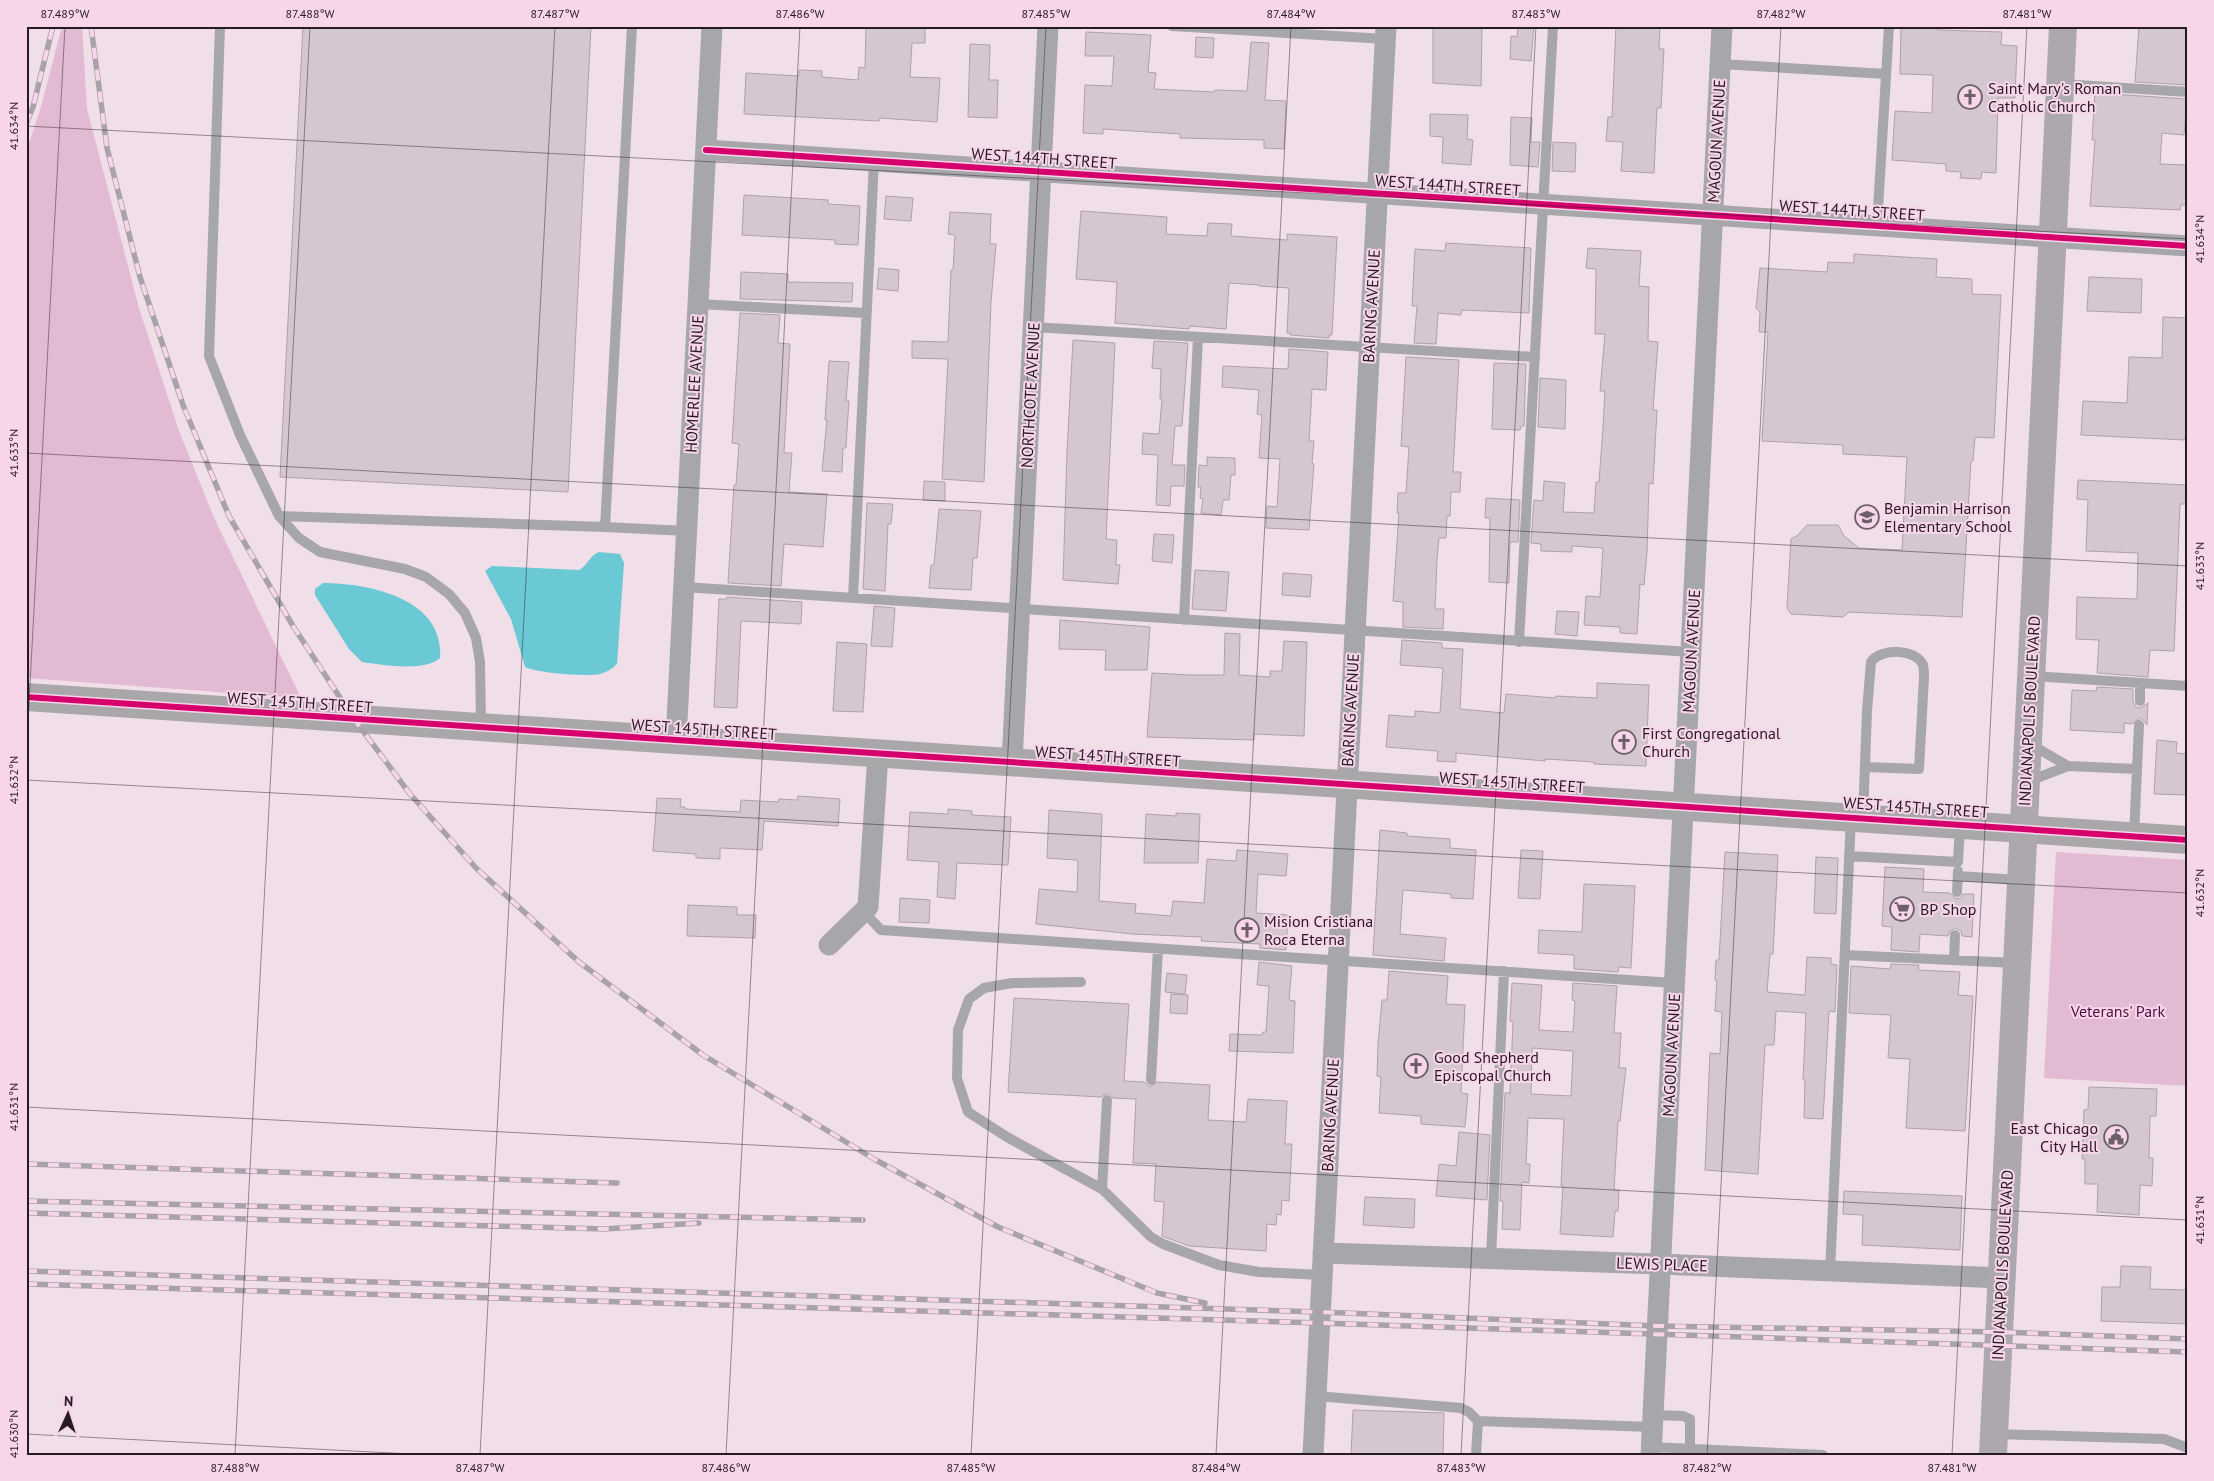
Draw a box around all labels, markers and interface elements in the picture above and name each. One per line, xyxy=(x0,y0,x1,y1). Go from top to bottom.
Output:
text: 87.489°W xyxy=(41,6,90,21)
text: 87.488°W xyxy=(286,6,335,21)
text: 87.487°W xyxy=(531,6,580,21)
text: 87.486°W xyxy=(776,6,825,21)
text: 87.485°W xyxy=(1022,6,1071,21)
text: 87.484°W xyxy=(1267,6,1316,21)
text: 87.483°W xyxy=(1512,6,1561,21)
text: 87.482°W xyxy=(1757,6,1806,21)
text: 87.481°W xyxy=(2003,6,2052,21)
place label: Saint Mary's Roman Catholic Church xyxy=(1988,78,2121,116)
street label: MAGOUN AVENUE xyxy=(1703,79,1729,203)
church icon: Saint Mary's Roman Catholic Church xyxy=(1957,84,1983,110)
text: 41.634°N xyxy=(6,102,21,150)
street label: WEST 144TH STREET xyxy=(971,143,1118,173)
street label: WEST 144TH STREET xyxy=(1375,170,1522,200)
street label: WEST 144TH STREET xyxy=(1779,195,1926,225)
text: 41.634°N xyxy=(2192,215,2207,263)
street label: BARING AVENUE xyxy=(1358,249,1384,363)
street label: HOMERLEE AVENUE xyxy=(680,315,708,453)
street label: NORTHCOTE AVENUE xyxy=(1016,322,1044,468)
text: 41.633°N xyxy=(6,429,21,477)
place label: Benjamin Harrison Elementary School xyxy=(1884,498,2012,536)
school or university icon: Benjamin Harrison Elementary School xyxy=(1854,504,1880,530)
text: 41.633°N xyxy=(2192,542,2207,590)
street label: MAGOUN AVENUE xyxy=(1678,589,1704,713)
street label: INDIANAPOLIS BOULEVARD xyxy=(2014,615,2044,807)
street label: BARING AVENUE xyxy=(1337,653,1363,767)
street label: WEST 145TH STREET xyxy=(227,687,374,717)
street label: WEST 145TH STREET xyxy=(631,714,778,744)
place label: First Congregational Church xyxy=(1642,723,1781,761)
church icon: First Congregational Church xyxy=(1611,729,1637,755)
street label: WEST 145TH STREET xyxy=(1035,741,1182,771)
text: 41.632°N xyxy=(6,756,21,804)
street label: WEST 145TH STREET xyxy=(1439,767,1586,797)
street label: WEST 145TH STREET xyxy=(1843,792,1990,822)
text: 41.632°N xyxy=(2192,869,2207,917)
supermarket icon: BP Shop xyxy=(1889,896,1915,922)
place label: BP Shop xyxy=(1920,899,1976,919)
place label: Mision Cristiana Roca Eterna xyxy=(1264,911,1373,949)
church icon: Mision Cristiana Roca Eterna xyxy=(1234,917,1260,943)
street label: MAGOUN AVENUE xyxy=(1658,993,1684,1117)
park label: Veterans' Park xyxy=(2070,1001,2166,1021)
place label: Good Shepherd Episcopal Church xyxy=(1434,1047,1551,1085)
church icon: Good Shepherd Episcopal Church xyxy=(1403,1053,1429,1079)
street label: BARING AVENUE xyxy=(1317,1058,1343,1172)
text: 41.631°N xyxy=(6,1083,21,1131)
place label: East Chicago City Hall xyxy=(2011,1118,2098,1156)
public building icon: East Chicago City Hall xyxy=(2103,1124,2129,1150)
street label: INDIANAPOLIS BOULEVARD xyxy=(1987,1169,2017,1361)
text: 41.631°N xyxy=(2192,1196,2207,1244)
street label: LEWIS PLACE xyxy=(1616,1252,1708,1276)
north arrow xyxy=(42,1388,92,1438)
text: N xyxy=(64,1392,74,1410)
text: 41.630°N xyxy=(6,1410,21,1458)
text: 87.488°W xyxy=(211,1460,260,1475)
text: 87.487°W xyxy=(456,1460,505,1475)
text: 87.486°W xyxy=(702,1460,751,1475)
text: 87.485°W xyxy=(947,1460,996,1475)
text: 87.484°W xyxy=(1192,1460,1241,1475)
text: 87.483°W xyxy=(1437,1460,1486,1475)
text: 87.482°W xyxy=(1683,1460,1732,1475)
text: 87.481°W xyxy=(1928,1460,1977,1475)

